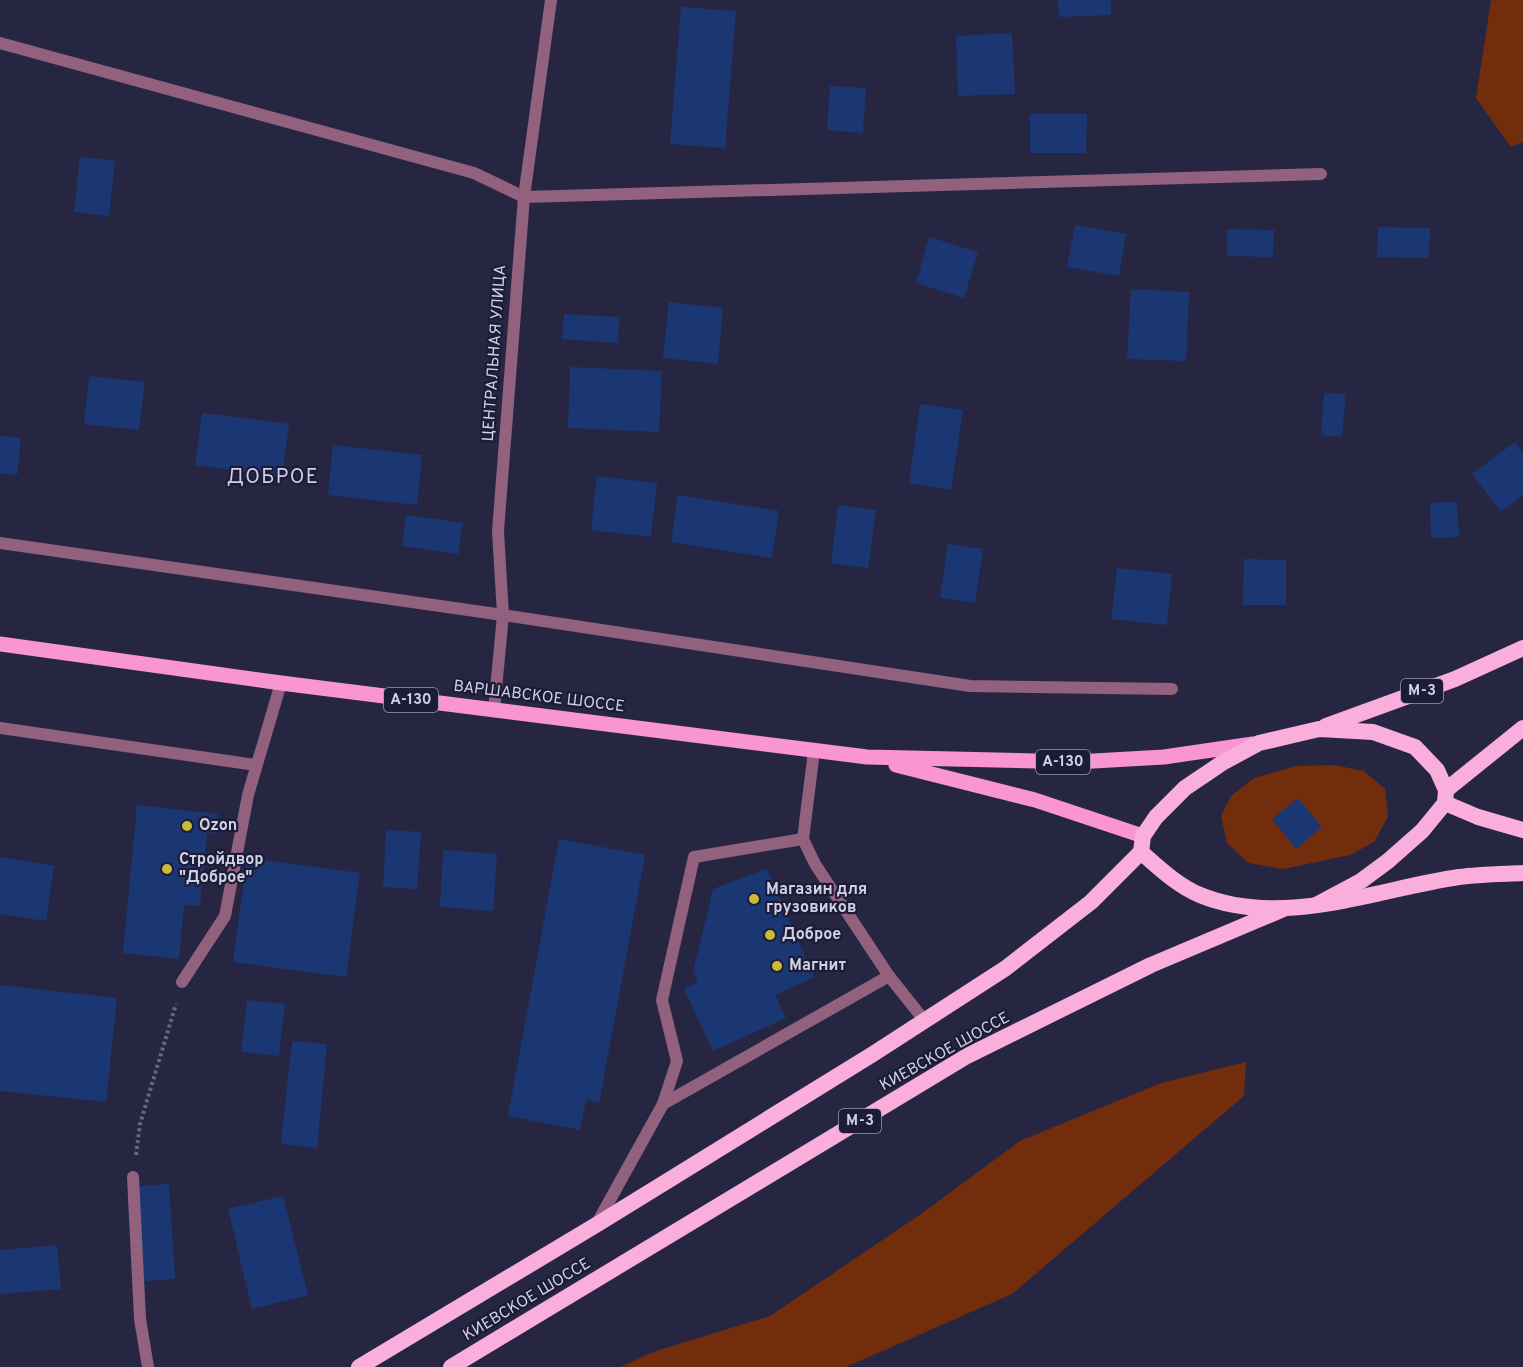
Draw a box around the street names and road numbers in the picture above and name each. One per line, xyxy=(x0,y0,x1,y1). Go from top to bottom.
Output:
street label: ЦЕНТРАЛЬНАЯ УЛИЦА xyxy=(479,264,511,442)
street label: ВАРШАВСКОЕ ШОССЕ xyxy=(452,677,626,717)
road number: М-3 xyxy=(1401,679,1443,703)
road number: А-130 xyxy=(384,688,438,712)
road number: А-130 xyxy=(1036,750,1090,774)
street label: КИЕВСКОЕ ШОССЕ xyxy=(877,1008,1013,1096)
road number: М-3 xyxy=(839,1109,881,1133)
street label: КИЕВСКОЕ ШОССЕ xyxy=(460,1254,594,1346)

